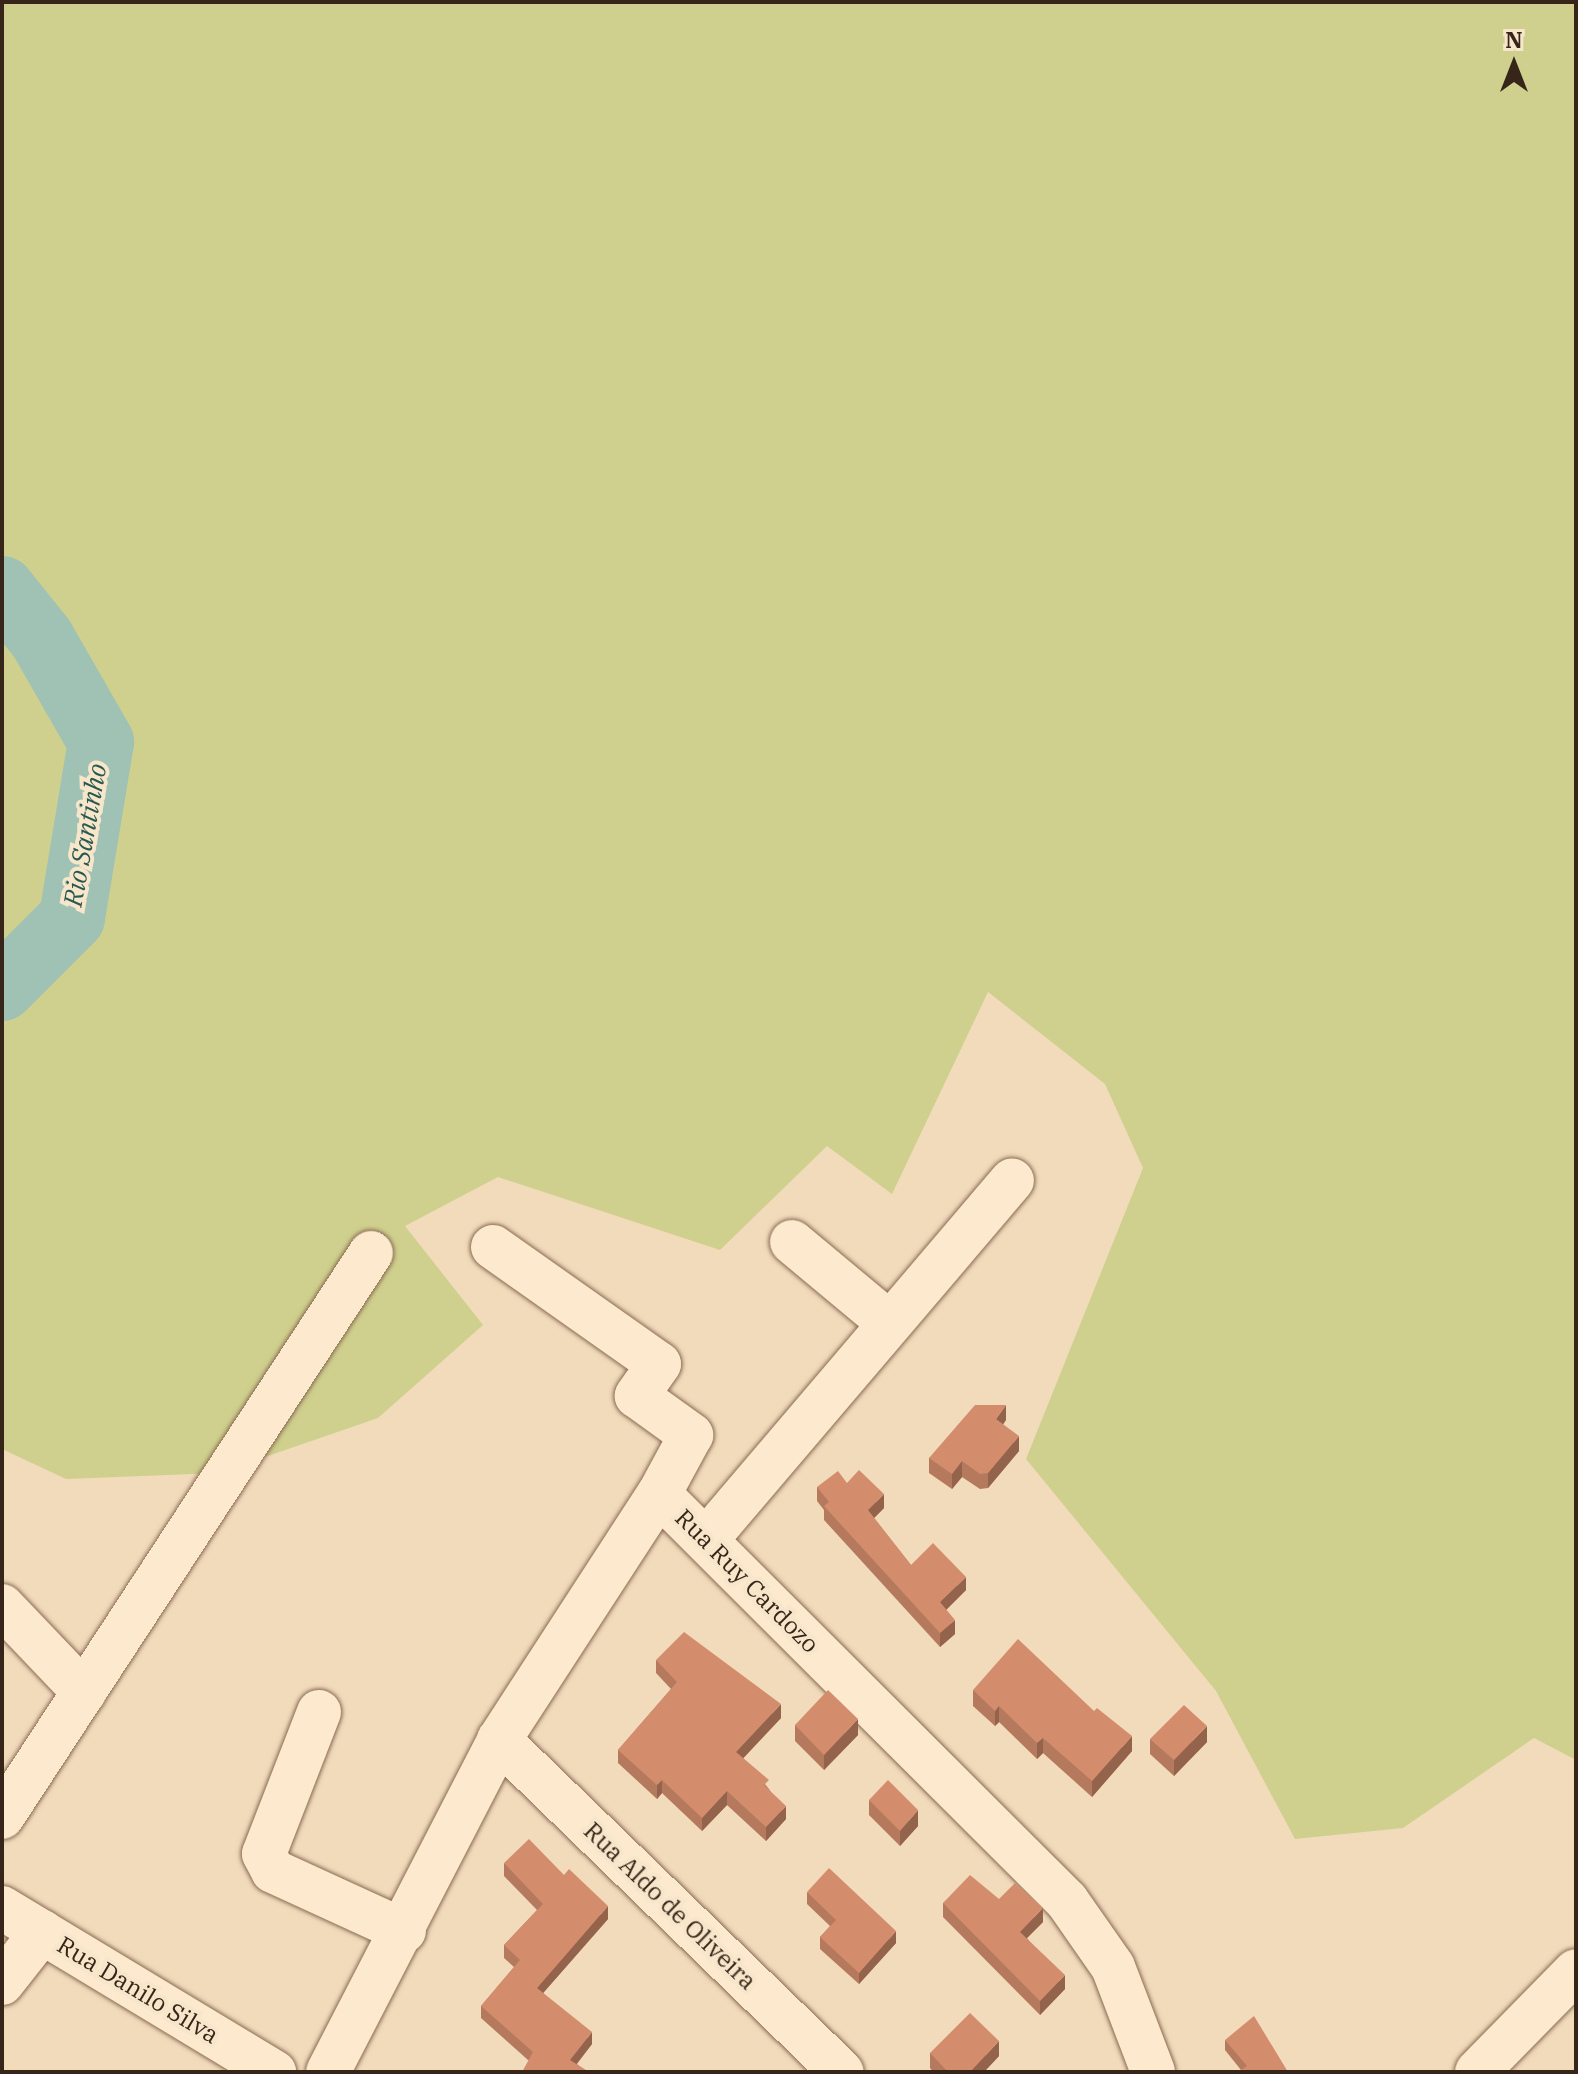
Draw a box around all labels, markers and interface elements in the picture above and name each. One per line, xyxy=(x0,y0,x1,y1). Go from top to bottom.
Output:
north arrow xyxy=(1474,24,1554,104)
text: N xyxy=(1505,25,1523,54)
water label: Rio Santinho xyxy=(57,761,113,909)
street label: Rua Ruy Cardozo xyxy=(669,1503,825,1659)
street label: Rua Aldo de Oliveira xyxy=(578,1816,762,1996)
street label: Rua Danilo Silva xyxy=(52,1930,224,2050)

